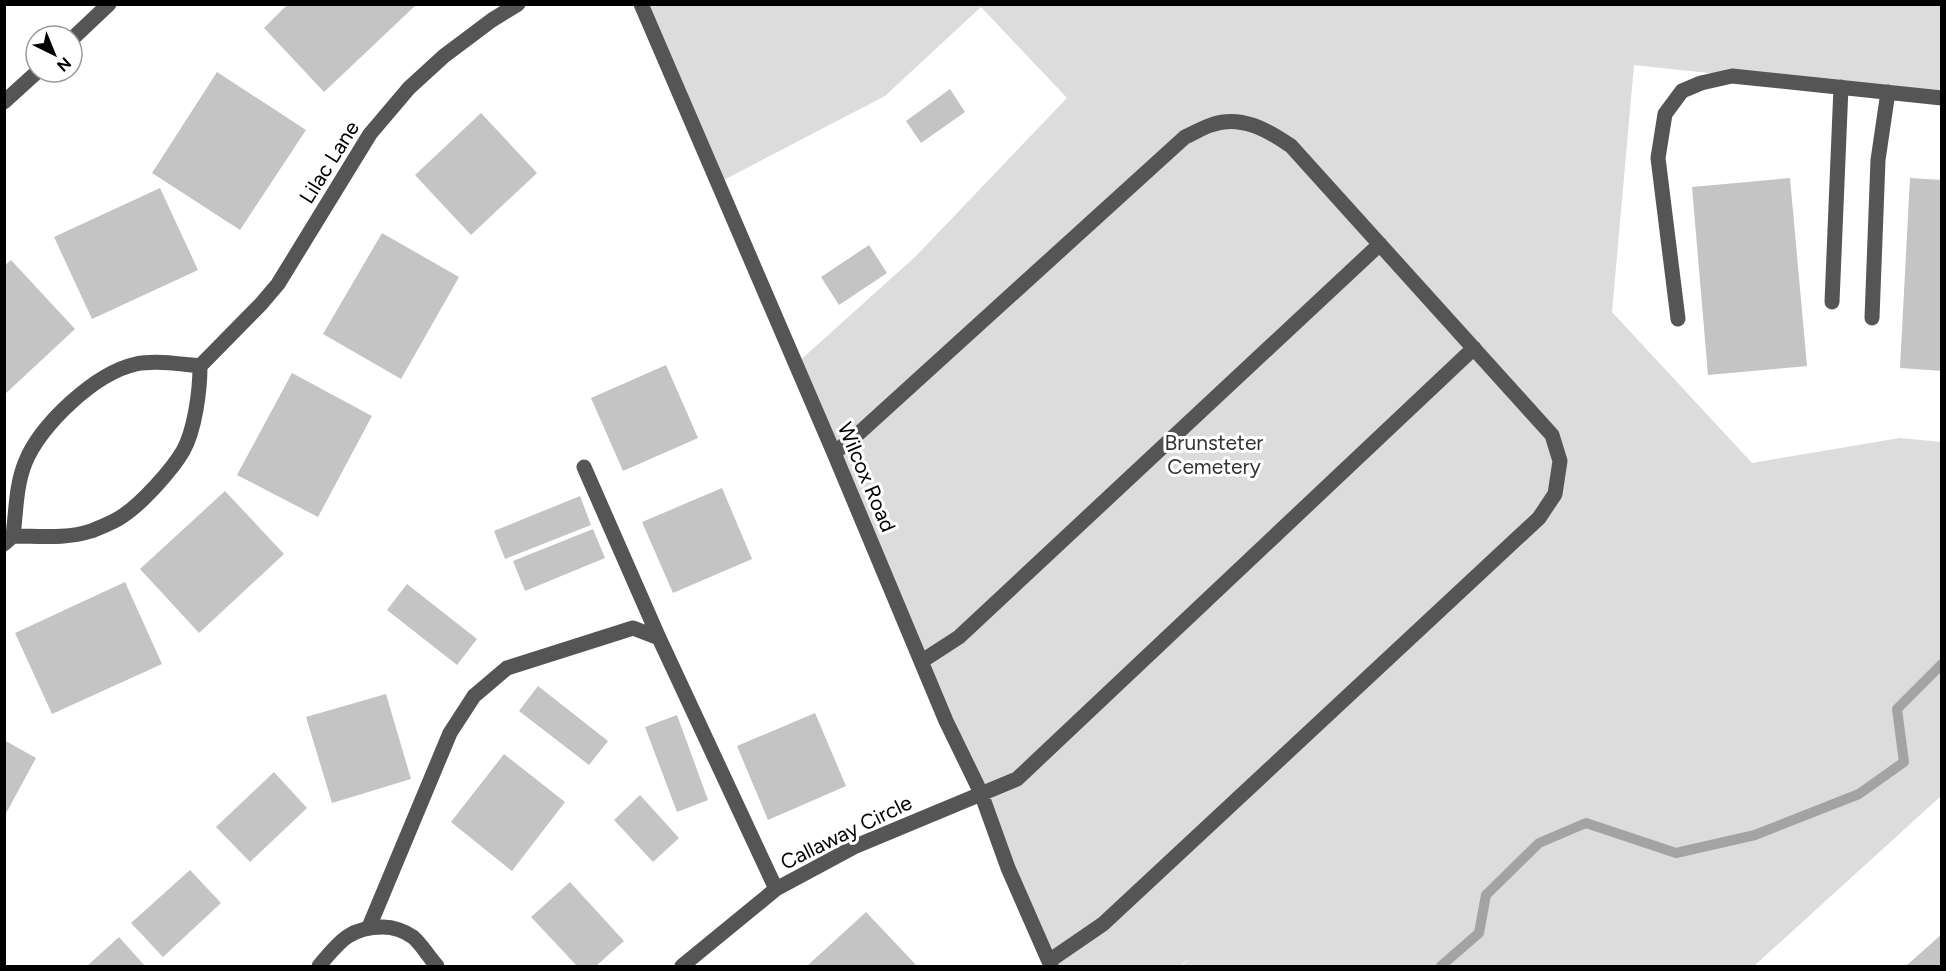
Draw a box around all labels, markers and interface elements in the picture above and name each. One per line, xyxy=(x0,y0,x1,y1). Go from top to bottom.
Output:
north arrow xyxy=(24,24,84,84)
text: N xyxy=(53,53,75,76)
street label: Lilac Lane xyxy=(294,116,364,208)
street label: Wilcox Road xyxy=(833,418,901,536)
park label: Brunsteter Cemetery xyxy=(1165,430,1263,479)
street label: Callaway Circle xyxy=(776,789,916,875)

